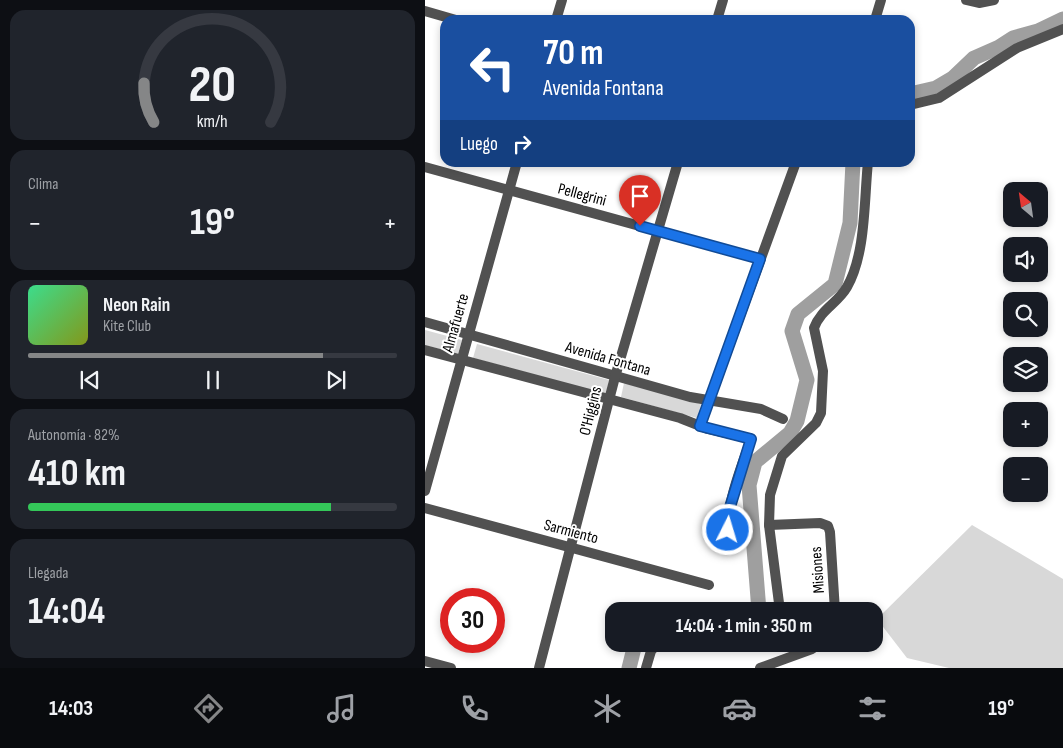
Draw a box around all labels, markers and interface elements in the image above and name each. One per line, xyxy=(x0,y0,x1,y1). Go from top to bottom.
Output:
text: 70 m xyxy=(543,32,603,75)
icon: left xyxy=(460,35,525,100)
text: 20 xyxy=(189,54,236,117)
text: Avenida Fontana xyxy=(543,75,664,102)
text: km/h xyxy=(197,111,228,132)
icon: right xyxy=(508,130,536,158)
text: Luego xyxy=(460,133,498,156)
text: Clima xyxy=(28,175,58,194)
pin xyxy=(619,175,661,226)
street label: Pellegrini xyxy=(556,179,608,211)
icon: arrive xyxy=(626,182,654,210)
north arrow xyxy=(1003,182,1047,228)
map controls xyxy=(1003,182,1048,502)
text: 19° xyxy=(190,200,235,245)
text: − xyxy=(28,207,42,240)
text: + xyxy=(383,207,397,240)
button: sound xyxy=(1003,237,1048,282)
street label: Almafuerte xyxy=(438,291,473,356)
button: search xyxy=(1003,292,1048,337)
text: Neon Rain xyxy=(103,294,170,317)
text: Kite Club xyxy=(103,317,151,336)
street label: Avenida Fontana xyxy=(562,337,653,380)
button: layers xyxy=(1003,347,1048,392)
icon: previous xyxy=(76,366,104,394)
icon: pause xyxy=(199,366,227,394)
icon: next xyxy=(322,366,350,394)
street label: O'Higgins xyxy=(576,384,606,437)
button: + xyxy=(1003,402,1048,447)
text: Autonomía · 82% xyxy=(28,426,120,445)
text: 410 km xyxy=(28,451,126,496)
button: − xyxy=(1003,457,1048,502)
position arrow xyxy=(701,503,753,555)
street label: Sarmiento xyxy=(542,516,600,548)
street label: Misiones xyxy=(807,546,829,594)
text: Llegada xyxy=(28,564,69,583)
speed limit sign: 30 xyxy=(440,588,505,653)
text: 14:04 xyxy=(28,589,105,634)
text: 14:04 · 1 min · 350 m xyxy=(676,615,812,638)
icon: directions xyxy=(191,691,226,726)
icon: music xyxy=(324,691,359,726)
icon: phone xyxy=(457,691,492,726)
icon: climate xyxy=(590,691,625,726)
icon: car xyxy=(722,691,757,726)
icon: filters xyxy=(855,691,890,726)
text: 14:03 xyxy=(49,695,93,722)
text: 19° xyxy=(988,695,1014,722)

